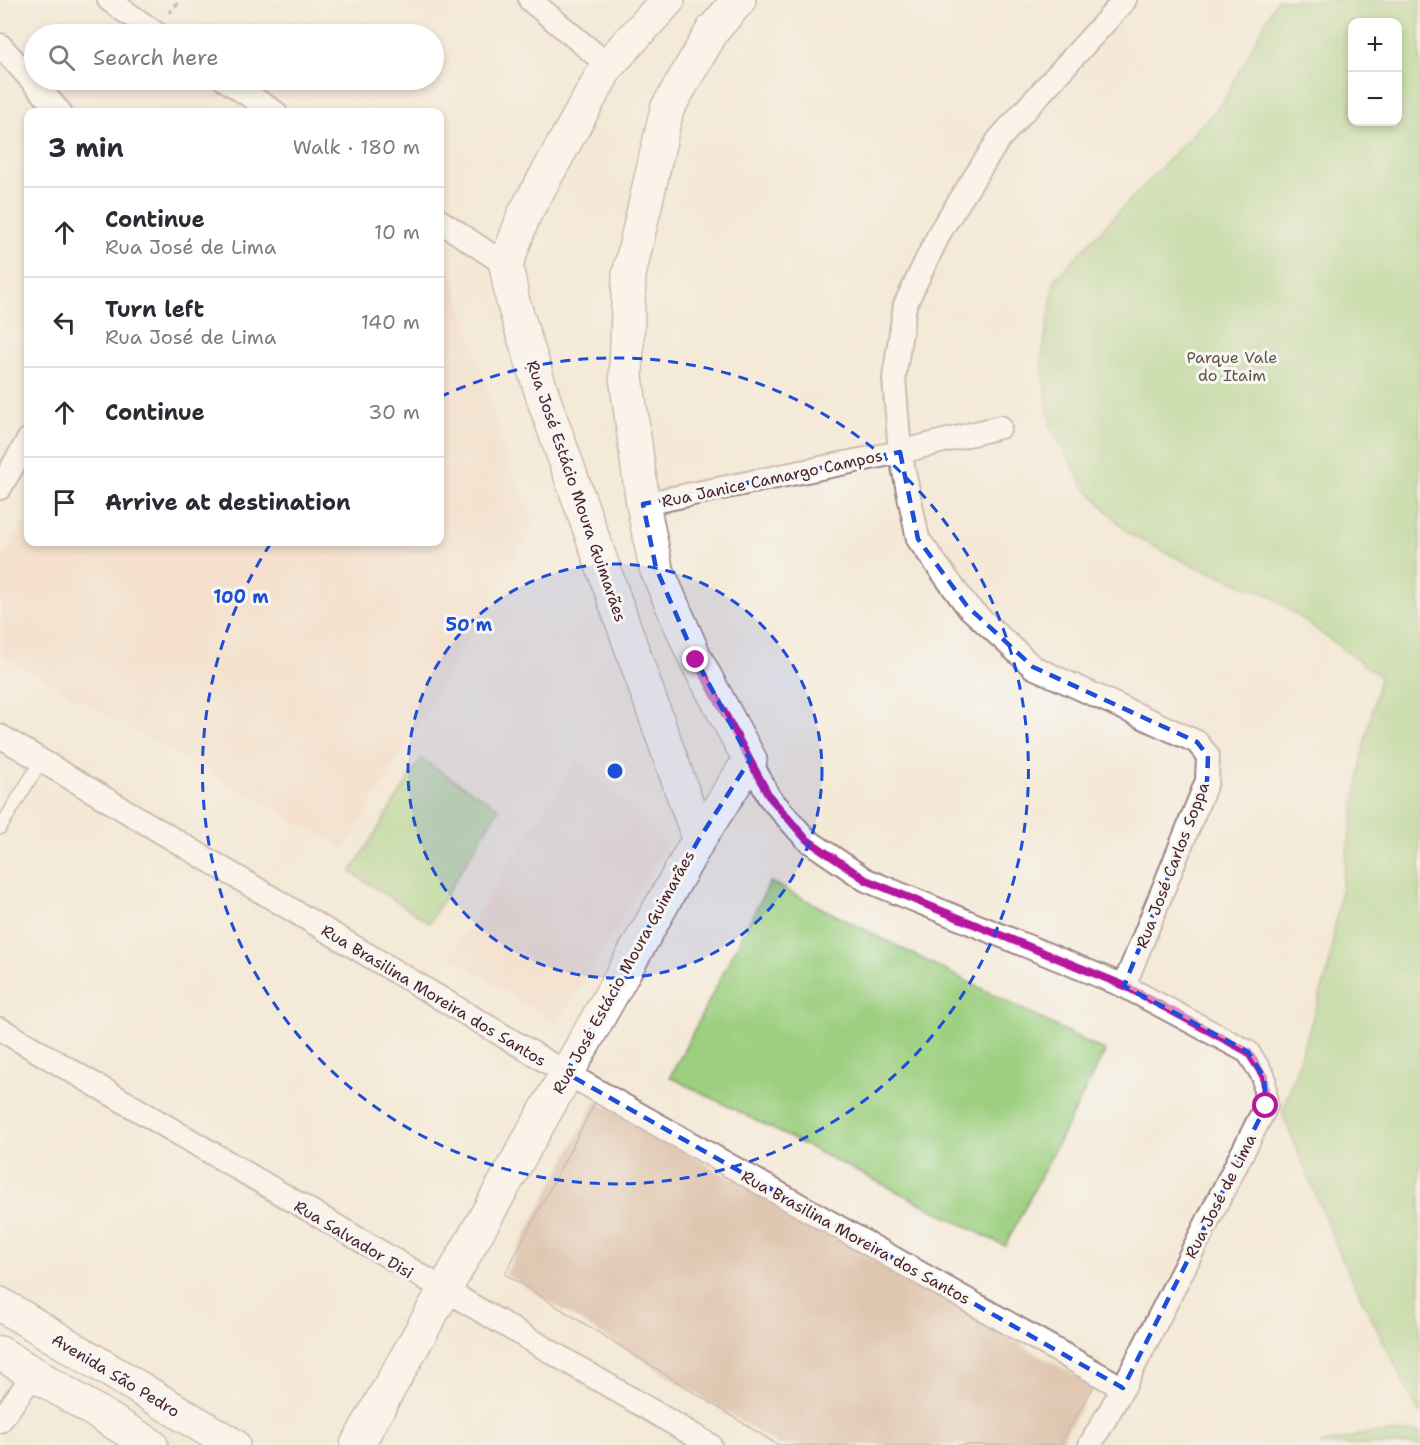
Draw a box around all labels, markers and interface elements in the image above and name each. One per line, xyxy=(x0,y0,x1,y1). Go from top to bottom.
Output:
map controls xyxy=(1348,18,1402,126)
button: + xyxy=(1348,18,1402,72)
search box xyxy=(24,24,444,90)
icon: search xyxy=(45,41,78,74)
text: Search here xyxy=(93,43,219,72)
button: − xyxy=(1348,72,1402,126)
text: 3 min xyxy=(48,130,124,165)
text: Walk · 180 m xyxy=(293,134,420,160)
text: Continue xyxy=(105,205,205,234)
icon: ahead xyxy=(48,216,81,249)
text: 10 m xyxy=(374,219,420,245)
text: Rua José de Lima xyxy=(105,234,276,260)
text: Turn left xyxy=(105,295,204,324)
icon: left xyxy=(48,306,81,339)
text: 140 m xyxy=(361,309,420,335)
text: Rua José de Lima xyxy=(105,324,276,350)
park label: Parque Vale do Itaim xyxy=(1187,347,1277,386)
street label: Rua José Estácio Moura Guimarães xyxy=(522,358,631,625)
icon: ahead xyxy=(48,396,81,429)
text: Continue xyxy=(105,398,205,427)
text: 30 m xyxy=(368,399,420,425)
street label: Rua Janice Camargo Campos xyxy=(660,445,885,512)
icon: arrive xyxy=(48,486,81,519)
text: Arrive at destination xyxy=(105,488,351,517)
text: 100 m xyxy=(213,585,269,609)
text: 50 m xyxy=(446,613,493,637)
route end xyxy=(682,646,708,672)
centre of rings xyxy=(605,761,625,781)
street label: Rua José Carlos Soppa xyxy=(1131,779,1214,951)
street label: Rua José Estácio Moura Guimarães xyxy=(548,847,699,1098)
street label: Rua Brasilina Moreira dos Santos xyxy=(318,920,550,1071)
route start xyxy=(1252,1092,1278,1118)
street label: Rua José de Lima xyxy=(1180,1130,1261,1262)
street label: Rua Brasilina Moreira dos Santos xyxy=(738,1166,974,1309)
street label: Rua Salvador Disi xyxy=(290,1195,417,1283)
street label: Avenida São Pedro xyxy=(48,1329,184,1422)

